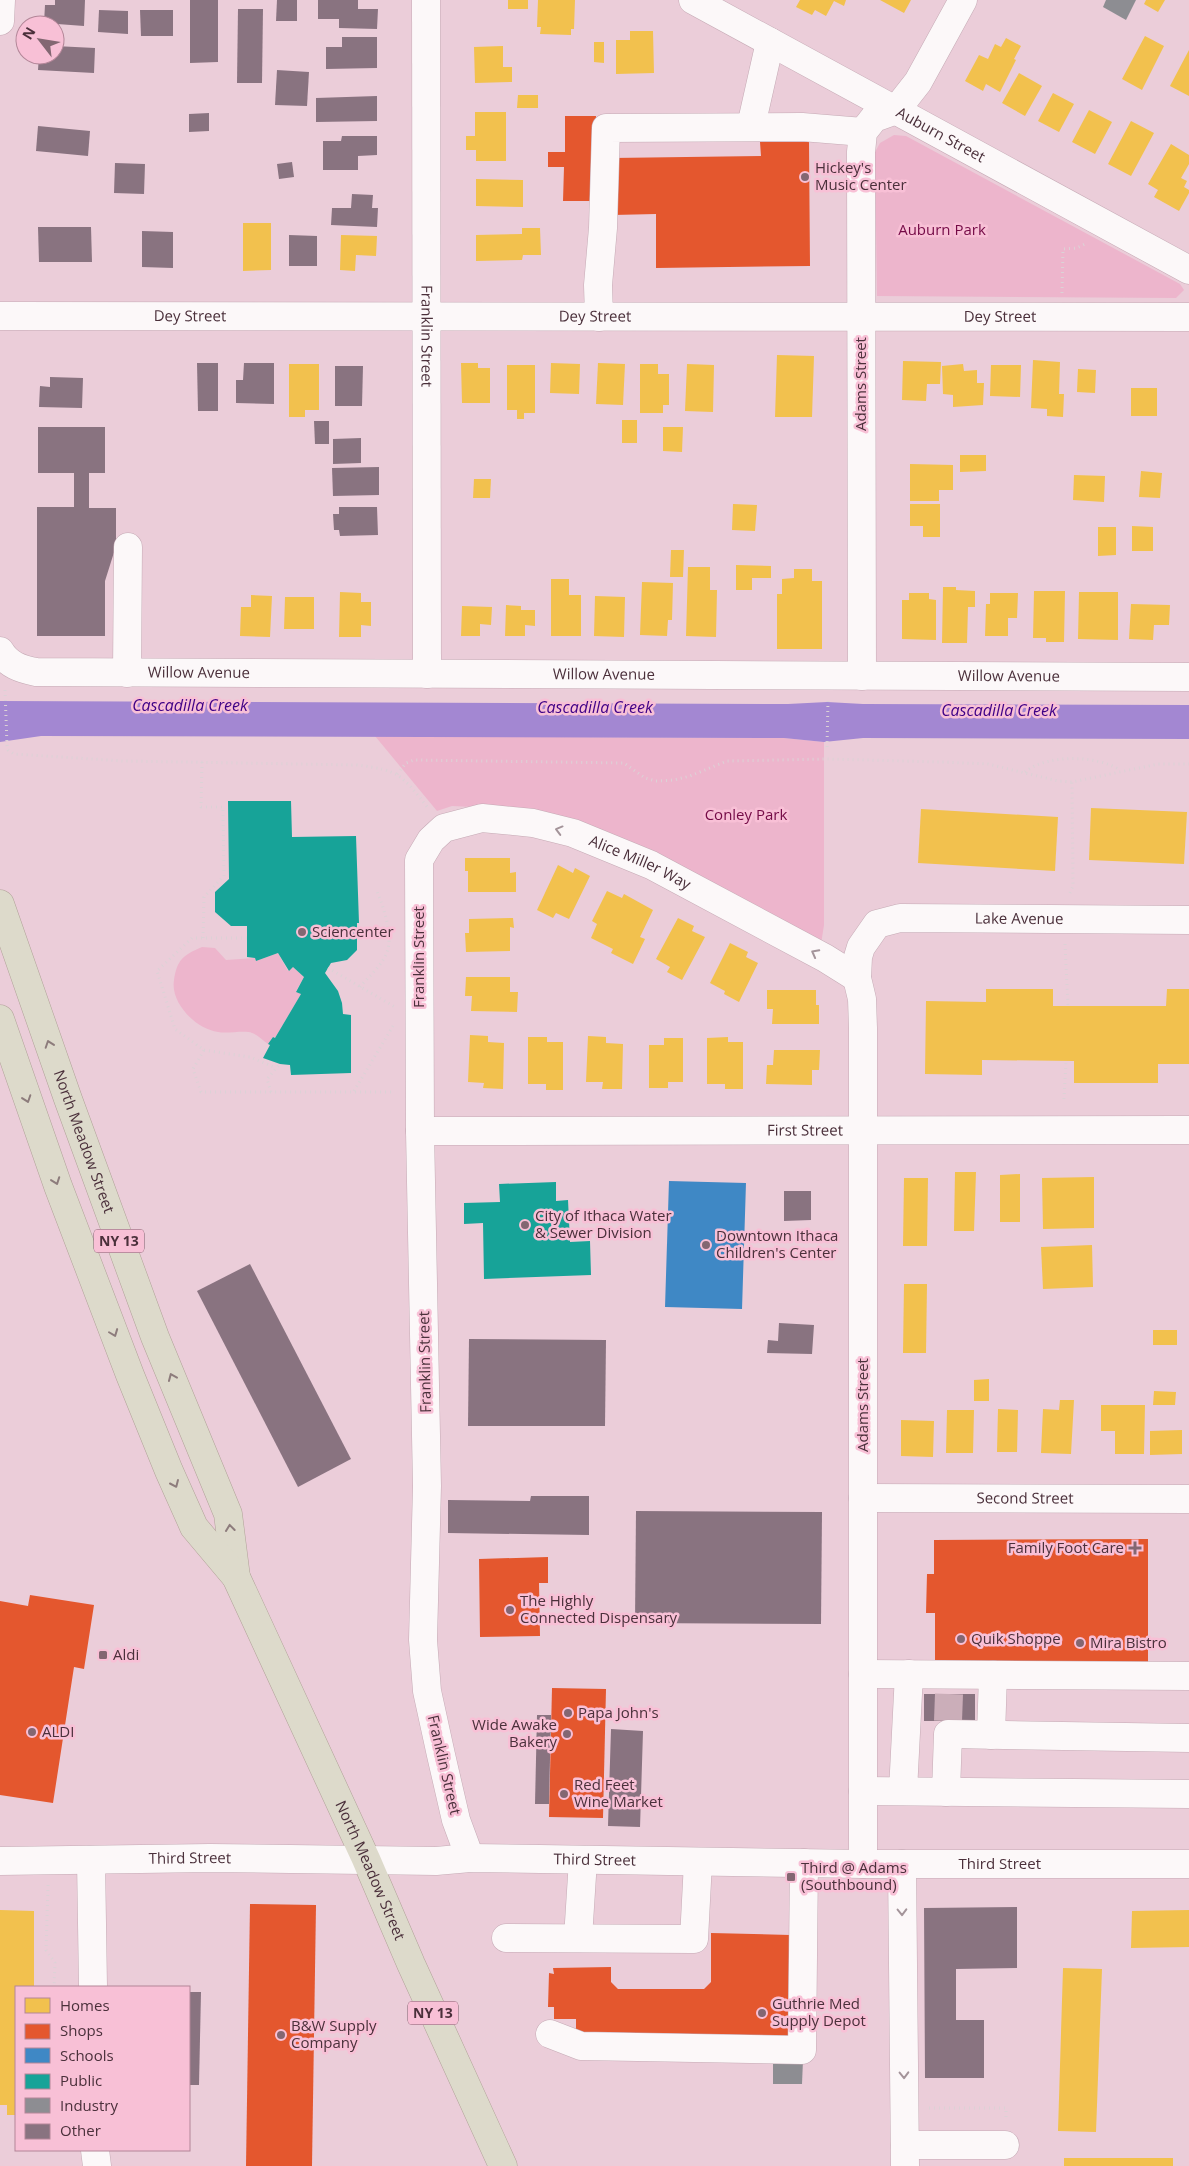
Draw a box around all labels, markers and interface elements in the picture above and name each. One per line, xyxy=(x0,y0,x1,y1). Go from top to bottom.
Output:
north arrow xyxy=(15,15,65,65)
text: N xyxy=(17,23,40,43)
street label: Auburn Street xyxy=(893,102,989,166)
place label: Hickey's Music Center xyxy=(815,157,907,194)
marker: Hickey's Music Center xyxy=(799,171,811,183)
park label: Auburn Park xyxy=(898,219,986,239)
street label: Franklin Street xyxy=(417,285,438,387)
street label: Dey Street xyxy=(154,305,226,325)
street label: Dey Street xyxy=(559,305,631,326)
street label: Dey Street xyxy=(964,306,1036,326)
street label: Adams Street xyxy=(850,337,870,431)
street label: Willow Avenue xyxy=(148,661,250,682)
street label: Willow Avenue xyxy=(553,663,655,684)
street label: Willow Avenue xyxy=(958,665,1060,685)
water label: Cascadilla Creek xyxy=(132,694,249,716)
water label: Cascadilla Creek xyxy=(537,696,654,718)
water label: Cascadilla Creek xyxy=(941,699,1058,721)
park label: Conley Park xyxy=(705,804,787,824)
one-way arrow xyxy=(555,825,563,835)
street label: Alice Miller Way xyxy=(587,830,695,894)
street label: Franklin Street xyxy=(408,906,428,1008)
street label: Lake Avenue xyxy=(975,908,1064,928)
place label: Sciencenter xyxy=(312,921,394,941)
marker: Sciencenter xyxy=(296,926,308,938)
one-way arrow xyxy=(812,949,821,959)
one-way arrow xyxy=(44,1041,54,1049)
street label: North Meadow Street xyxy=(50,1067,120,1216)
one-way arrow xyxy=(21,1094,31,1102)
street label: First Street xyxy=(767,1119,843,1140)
one-way arrow xyxy=(50,1176,60,1185)
place label: City of Ithaca Water & Sewer Division xyxy=(535,1205,672,1242)
marker: City of Ithaca Water & Sewer Division xyxy=(519,1219,531,1231)
place label: Downtown Ithaca Children's Center xyxy=(716,1225,838,1262)
road number: NY 13 xyxy=(94,1230,144,1252)
marker: Downtown Ithaca Children's Center xyxy=(700,1239,712,1251)
street label: Franklin Street xyxy=(413,1311,435,1413)
one-way arrow xyxy=(108,1328,118,1337)
street label: Adams Street xyxy=(852,1358,872,1452)
one-way arrow xyxy=(167,1373,178,1382)
one-way arrow xyxy=(168,1479,179,1488)
street label: Second Street xyxy=(976,1487,1074,1508)
one-way arrow xyxy=(225,1524,236,1532)
place label: Family Foot Care xyxy=(1008,1537,1124,1557)
marker: Family Foot Care xyxy=(1128,1541,1142,1555)
place label: The Highly Connected Dispensary xyxy=(520,1590,678,1627)
marker: The Highly Connected Dispensary xyxy=(504,1604,516,1616)
place label: Quik Shoppe xyxy=(971,1628,1061,1648)
place label: Mira Bistro xyxy=(1090,1632,1167,1652)
marker: Quik Shoppe xyxy=(955,1633,967,1645)
marker: Mira Bistro xyxy=(1074,1637,1086,1649)
place label: Aldi xyxy=(113,1644,139,1664)
marker: Aldi xyxy=(97,1649,109,1661)
place label: Papa John's xyxy=(578,1702,659,1722)
marker: Papa John's xyxy=(562,1707,574,1719)
street label: Franklin Street xyxy=(424,1713,466,1817)
place label: Wide Awake Bakery xyxy=(472,1714,557,1751)
place label: ALDI xyxy=(42,1721,74,1741)
marker: ALDI xyxy=(26,1726,38,1738)
marker: Wide Awake Bakery xyxy=(561,1728,573,1740)
place label: Red Feet Wine Market xyxy=(574,1774,663,1811)
marker: Red Feet Wine Market xyxy=(558,1788,570,1800)
street label: North Meadow Street xyxy=(331,1797,411,1943)
street label: Third Street xyxy=(149,1847,231,1868)
street label: Third Street xyxy=(553,1848,636,1870)
street label: Third Street xyxy=(959,1853,1041,1873)
place label: Third @ Adams (Southbound) xyxy=(801,1857,907,1894)
marker: Third @ Adams (Southbound) xyxy=(785,1871,797,1883)
one-way arrow xyxy=(897,1909,907,1917)
legend xyxy=(15,1986,190,2151)
place label: Guthrie Med Supply Depot xyxy=(772,1993,866,2030)
text: Homes xyxy=(60,1995,110,2015)
road number: NY 13 xyxy=(408,2002,458,2025)
marker: Guthrie Med Supply Depot xyxy=(756,2007,768,2019)
place label: B&W Supply Company xyxy=(291,2015,377,2052)
text: Shops xyxy=(60,2020,103,2040)
marker: B&W Supply Company xyxy=(275,2029,287,2041)
text: Schools xyxy=(60,2045,114,2065)
text: Public xyxy=(60,2070,102,2090)
one-way arrow xyxy=(899,2072,909,2079)
text: Industry xyxy=(60,2095,118,2115)
text: Other xyxy=(60,2120,101,2140)

